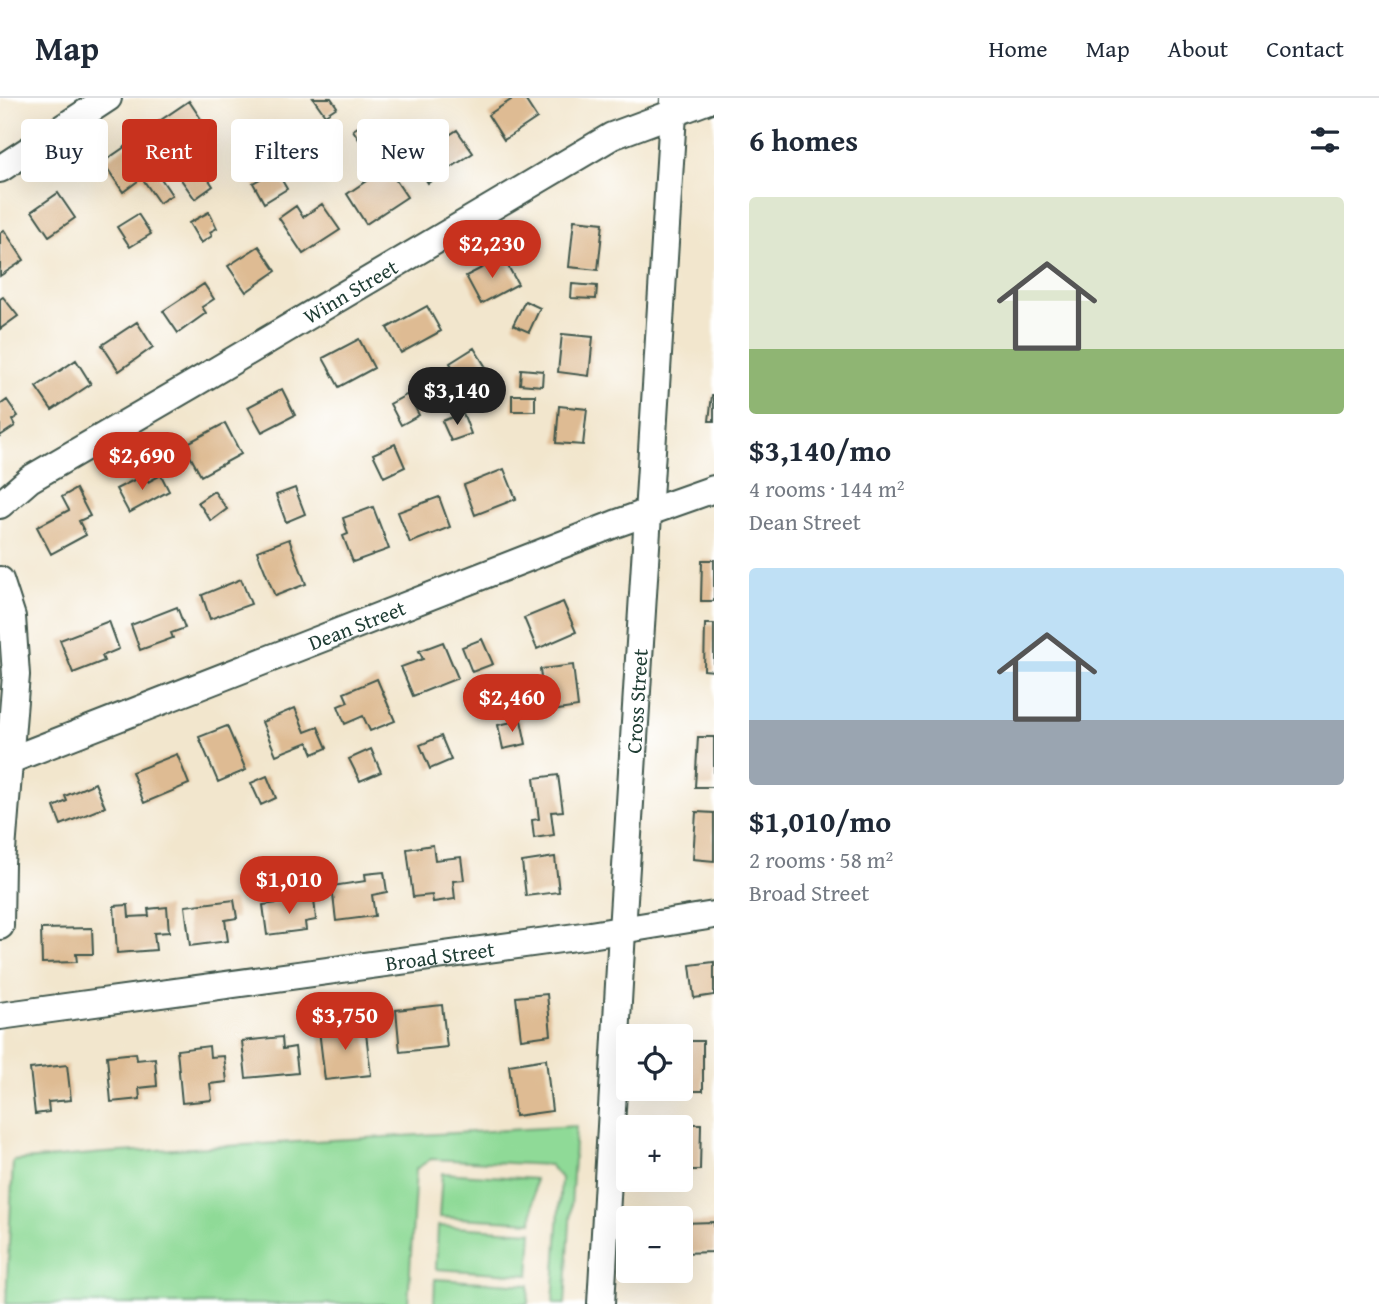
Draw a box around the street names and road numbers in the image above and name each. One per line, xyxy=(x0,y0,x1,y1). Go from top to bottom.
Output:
street label: Winn Street xyxy=(297,251,404,331)
street label: Dean Street xyxy=(304,592,411,658)
street label: Cross Street xyxy=(618,647,655,754)
street label: Broad Street xyxy=(383,933,497,978)

